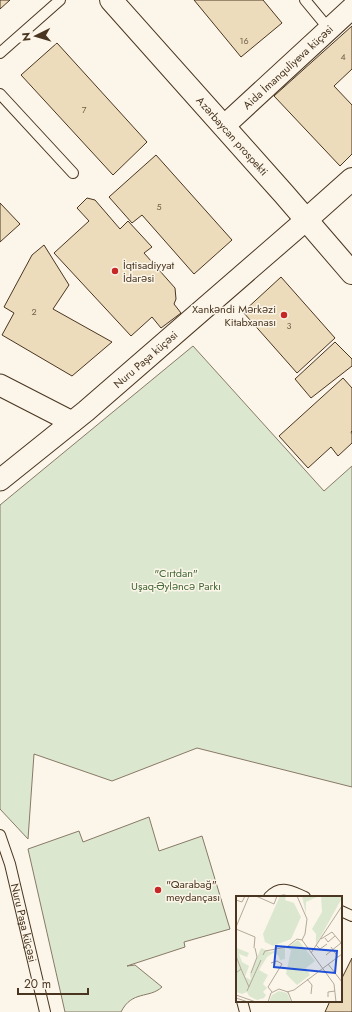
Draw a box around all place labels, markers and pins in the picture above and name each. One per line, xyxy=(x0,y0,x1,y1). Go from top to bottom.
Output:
place label: İqtisadiyyat İdarəsi xyxy=(123,257,175,286)
marker: İqtisadiyyat İdarəsi xyxy=(110,266,120,276)
place label: Xankəndi Mərkəzi Kitabxanası xyxy=(192,301,276,330)
marker: Xankəndi Mərkəzi Kitabxanası xyxy=(279,310,289,320)
place label: "Qarabağ" meydançası xyxy=(166,876,220,905)
marker: "Qarabağ" meydançası xyxy=(153,885,163,895)

